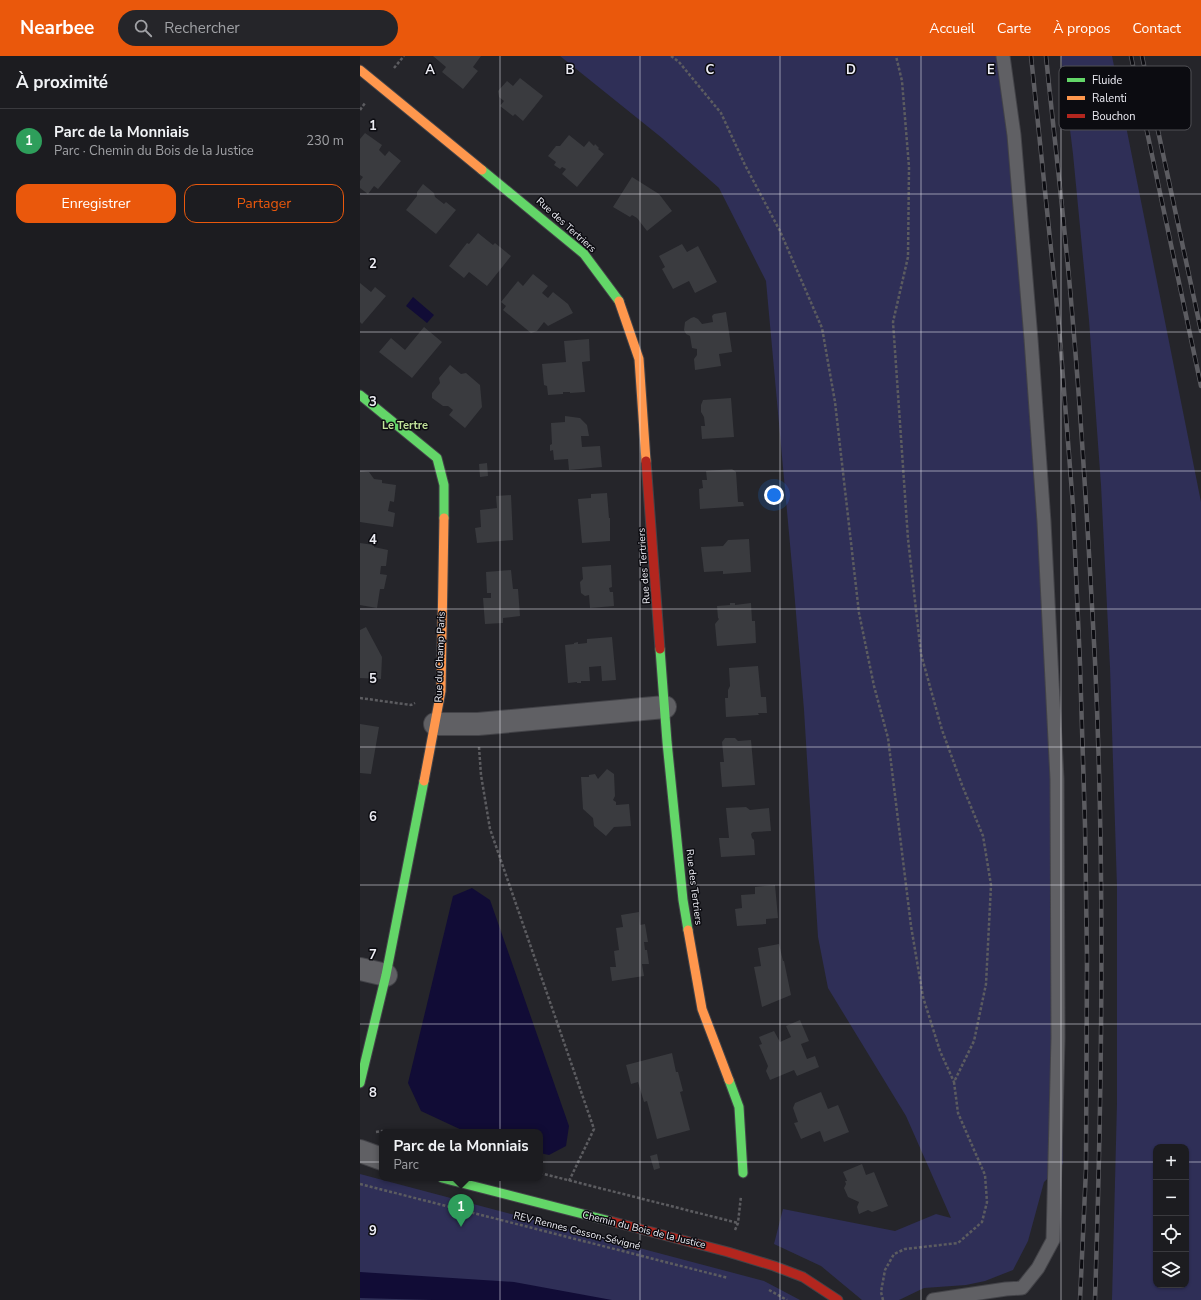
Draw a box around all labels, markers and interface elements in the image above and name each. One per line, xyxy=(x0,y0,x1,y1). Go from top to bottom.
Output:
search box xyxy=(118,10,398,46)
text: Nearbee xyxy=(20,15,94,41)
icon: search xyxy=(132,17,154,39)
text: Rechercher xyxy=(164,18,240,38)
text: Accueil xyxy=(929,19,975,38)
text: Carte xyxy=(997,19,1031,38)
text: À propos xyxy=(1053,19,1111,38)
text: Contact xyxy=(1133,19,1181,38)
text: A xyxy=(425,61,435,79)
text: B xyxy=(566,61,575,79)
text: C xyxy=(706,61,715,79)
text: D xyxy=(846,61,856,79)
text: E xyxy=(987,61,995,79)
legend xyxy=(1059,66,1191,130)
text: À proximité xyxy=(16,71,108,94)
text: Fluide xyxy=(1092,73,1122,88)
text: Ralenti xyxy=(1092,91,1127,106)
text: Bouchon xyxy=(1092,109,1135,124)
text: 1 xyxy=(369,117,377,135)
text: Parc de la Monniais xyxy=(54,122,189,142)
text: 1 xyxy=(25,132,33,150)
text: 230 m xyxy=(306,132,344,150)
text: Parc · Chemin du Bois de la Justice xyxy=(54,142,254,160)
button: Enregistrer xyxy=(16,184,176,223)
button: Partager xyxy=(184,184,344,223)
street label: Rue des Tertriers xyxy=(533,194,599,256)
text: 2 xyxy=(369,255,377,273)
text: 3 xyxy=(369,393,377,411)
district label: Le Tertre xyxy=(382,418,428,433)
your location xyxy=(764,485,784,505)
street label: Rue des Tertriers xyxy=(634,527,654,604)
text: 4 xyxy=(369,531,377,549)
street label: Rue du Champ Paris xyxy=(431,611,449,703)
text: 5 xyxy=(369,670,377,688)
text: 6 xyxy=(369,808,377,826)
street label: Rue des Tertriers xyxy=(682,848,706,926)
text: 7 xyxy=(369,946,377,964)
text: 8 xyxy=(369,1084,377,1102)
popup xyxy=(379,1129,543,1181)
text: Parc de la Monniais xyxy=(393,1136,529,1156)
map controls xyxy=(1153,1144,1189,1288)
button: + xyxy=(1153,1144,1189,1180)
text: Parc xyxy=(393,1156,419,1174)
button: − xyxy=(1153,1180,1189,1216)
pin: 1 xyxy=(448,1194,474,1227)
street label: REV Rennes Cesson-Sévigné xyxy=(512,1208,642,1254)
street label: Chemin du Bois de la Justice xyxy=(581,1208,707,1252)
button: locate xyxy=(1153,1216,1189,1252)
text: 9 xyxy=(369,1222,377,1240)
button: layers xyxy=(1153,1252,1189,1288)

